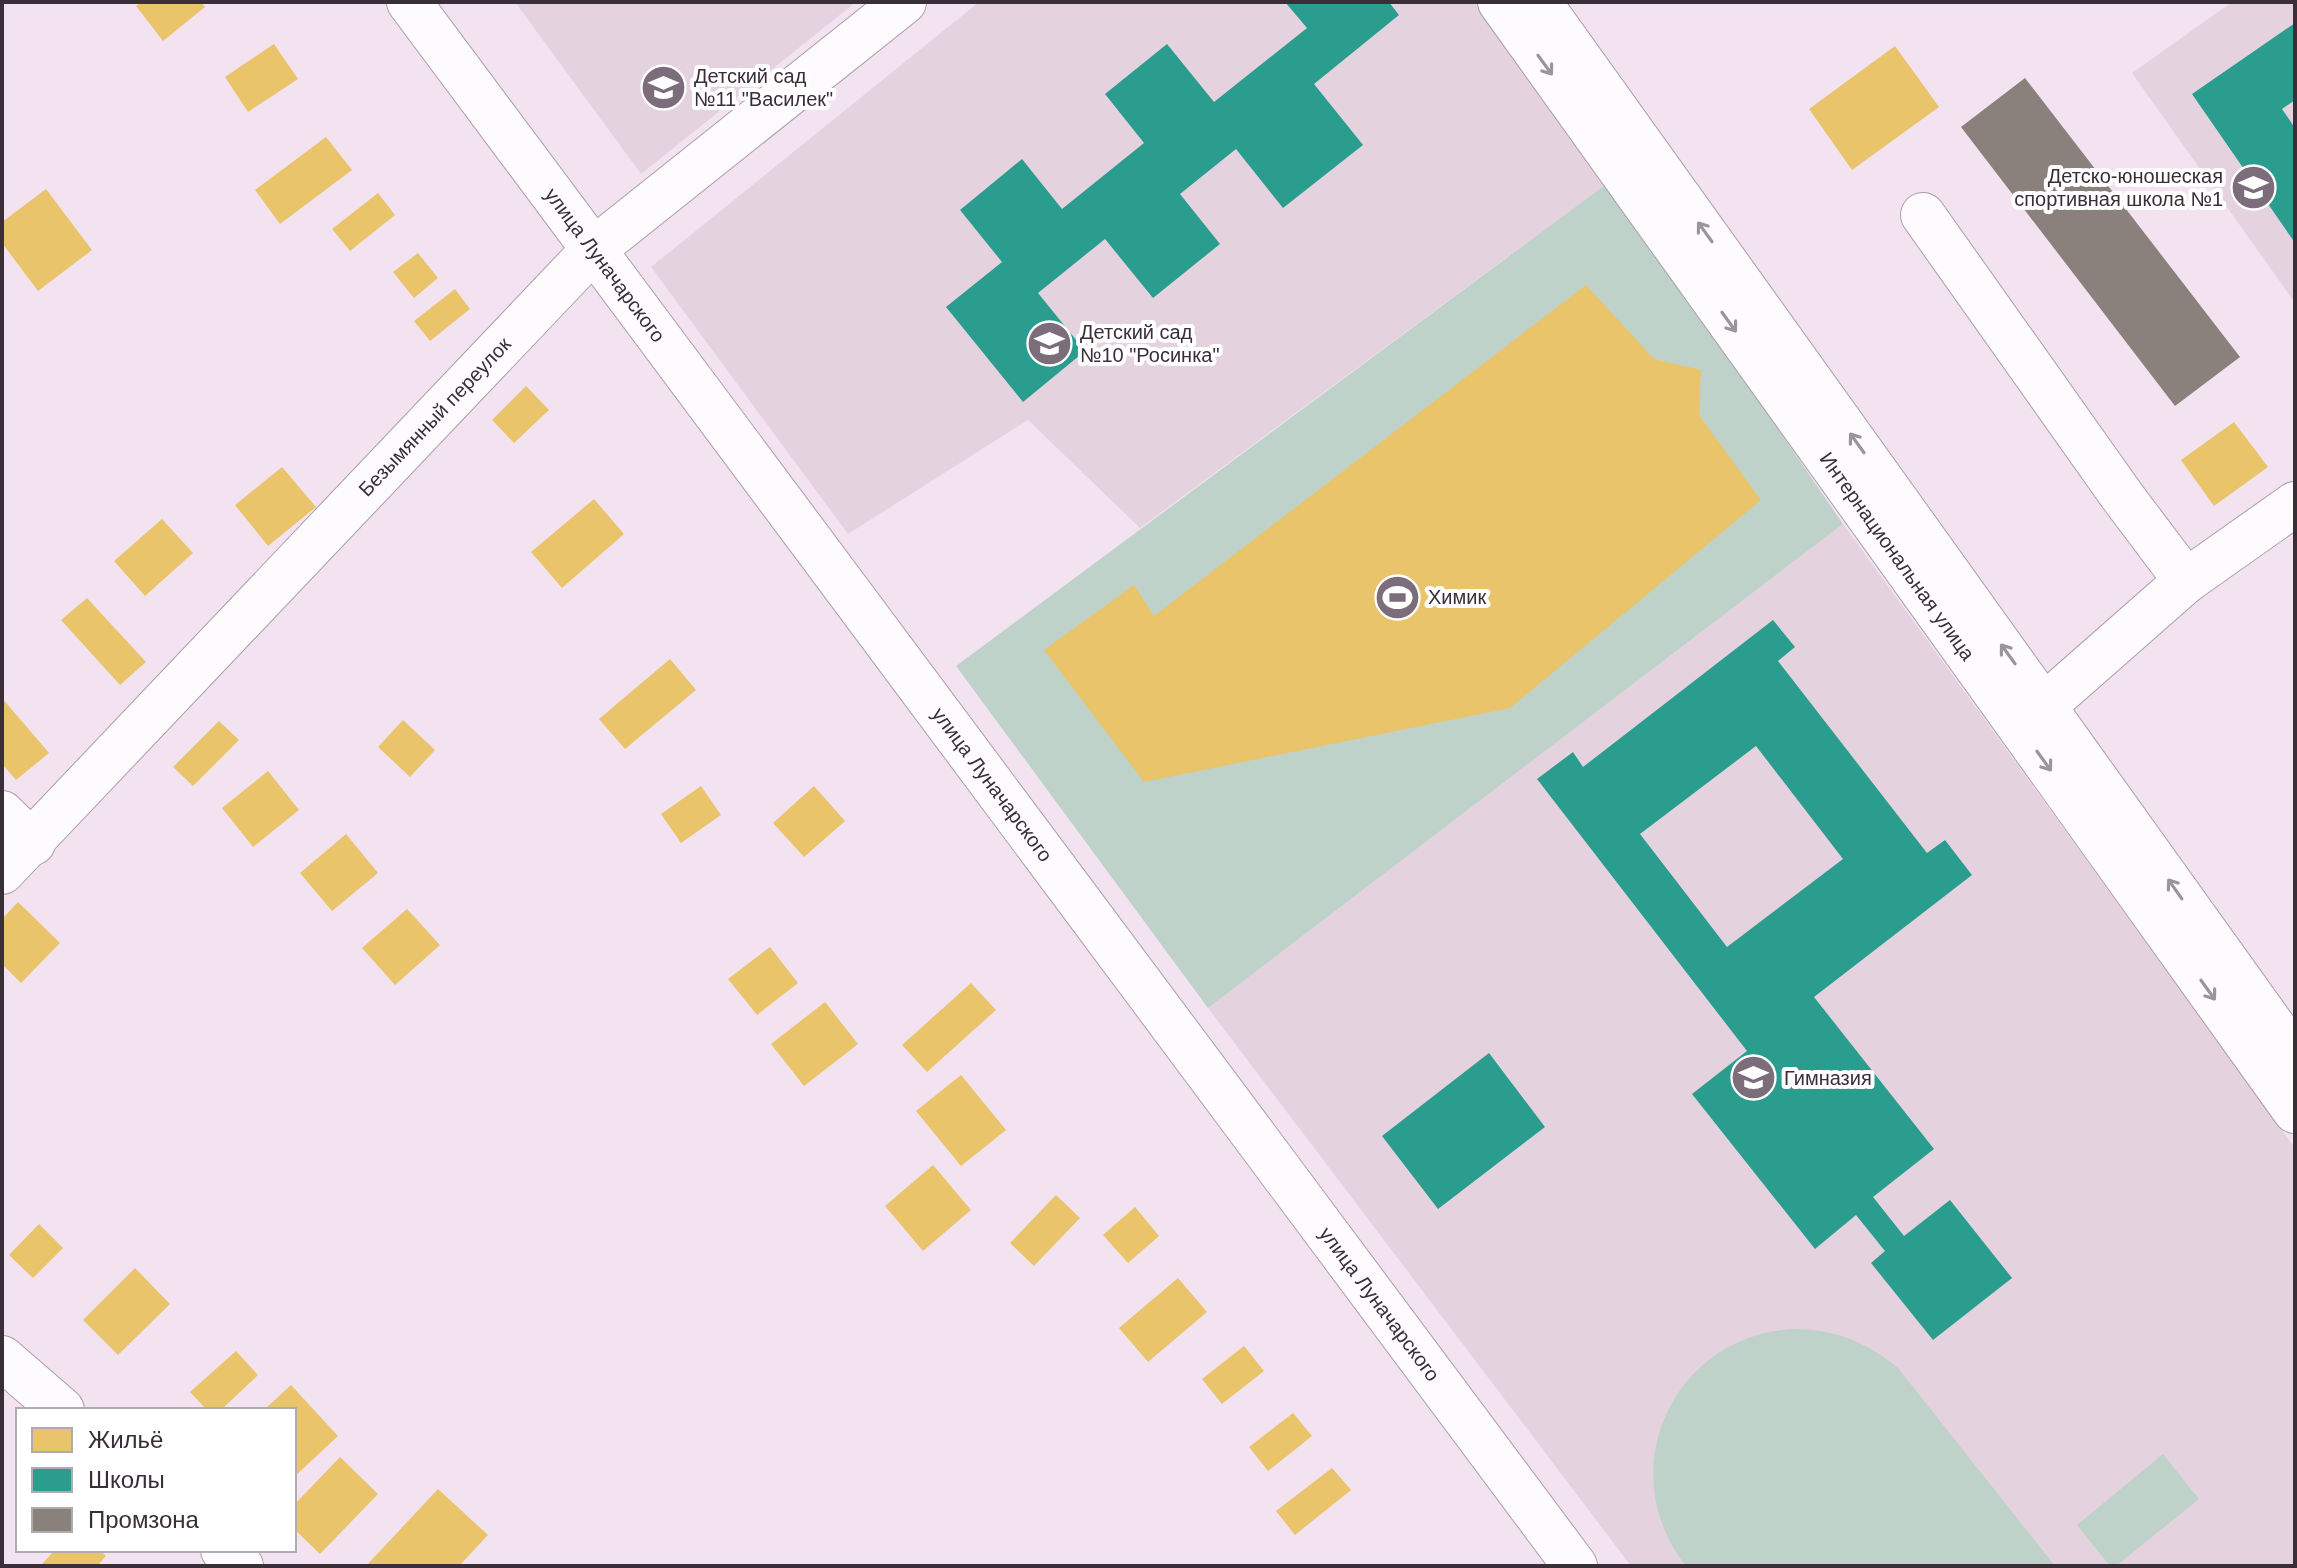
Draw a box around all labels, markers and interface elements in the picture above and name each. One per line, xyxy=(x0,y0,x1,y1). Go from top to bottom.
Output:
one-way arrow xyxy=(1537,54,1553,76)
school or university icon: Детский сад №11 "Василек" xyxy=(639,64,687,112)
place label: Детский сад №11 "Василек" xyxy=(694,65,833,110)
school or university icon: Детско-юношеская спортивная школа №1 xyxy=(2230,164,2278,212)
place label: Детско-юношеская спортивная школа №1 xyxy=(2014,165,2223,210)
street label: улица Луначарского xyxy=(541,184,670,346)
one-way arrow xyxy=(1696,222,1713,243)
one-way arrow xyxy=(1721,311,1737,333)
school or university icon: Детский сад №10 "Росинка" xyxy=(1025,319,1073,367)
place label: Детский сад №10 "Росинка" xyxy=(1080,321,1220,366)
street label: Безымянный переулок xyxy=(354,333,515,501)
one-way arrow xyxy=(1848,433,1865,454)
street label: Интернациональная улица xyxy=(1815,448,1980,665)
sports icon: Химик xyxy=(1373,573,1421,621)
place label: Химик xyxy=(1428,586,1486,608)
one-way arrow xyxy=(2000,644,2017,665)
street label: улица Луначарского xyxy=(928,703,1057,866)
one-way arrow xyxy=(2035,750,2052,771)
one-way arrow xyxy=(2167,878,2184,900)
one-way arrow xyxy=(2200,978,2216,1000)
school or university icon: Гимназия xyxy=(1729,1054,1777,1102)
place label: Гимназия xyxy=(1784,1067,1872,1089)
street label: улица Луначарского xyxy=(1315,1223,1444,1385)
legend xyxy=(16,1408,296,1552)
text: Жильё xyxy=(88,1426,163,1453)
text: Школы xyxy=(88,1466,165,1493)
text: Промзона xyxy=(88,1506,200,1533)

